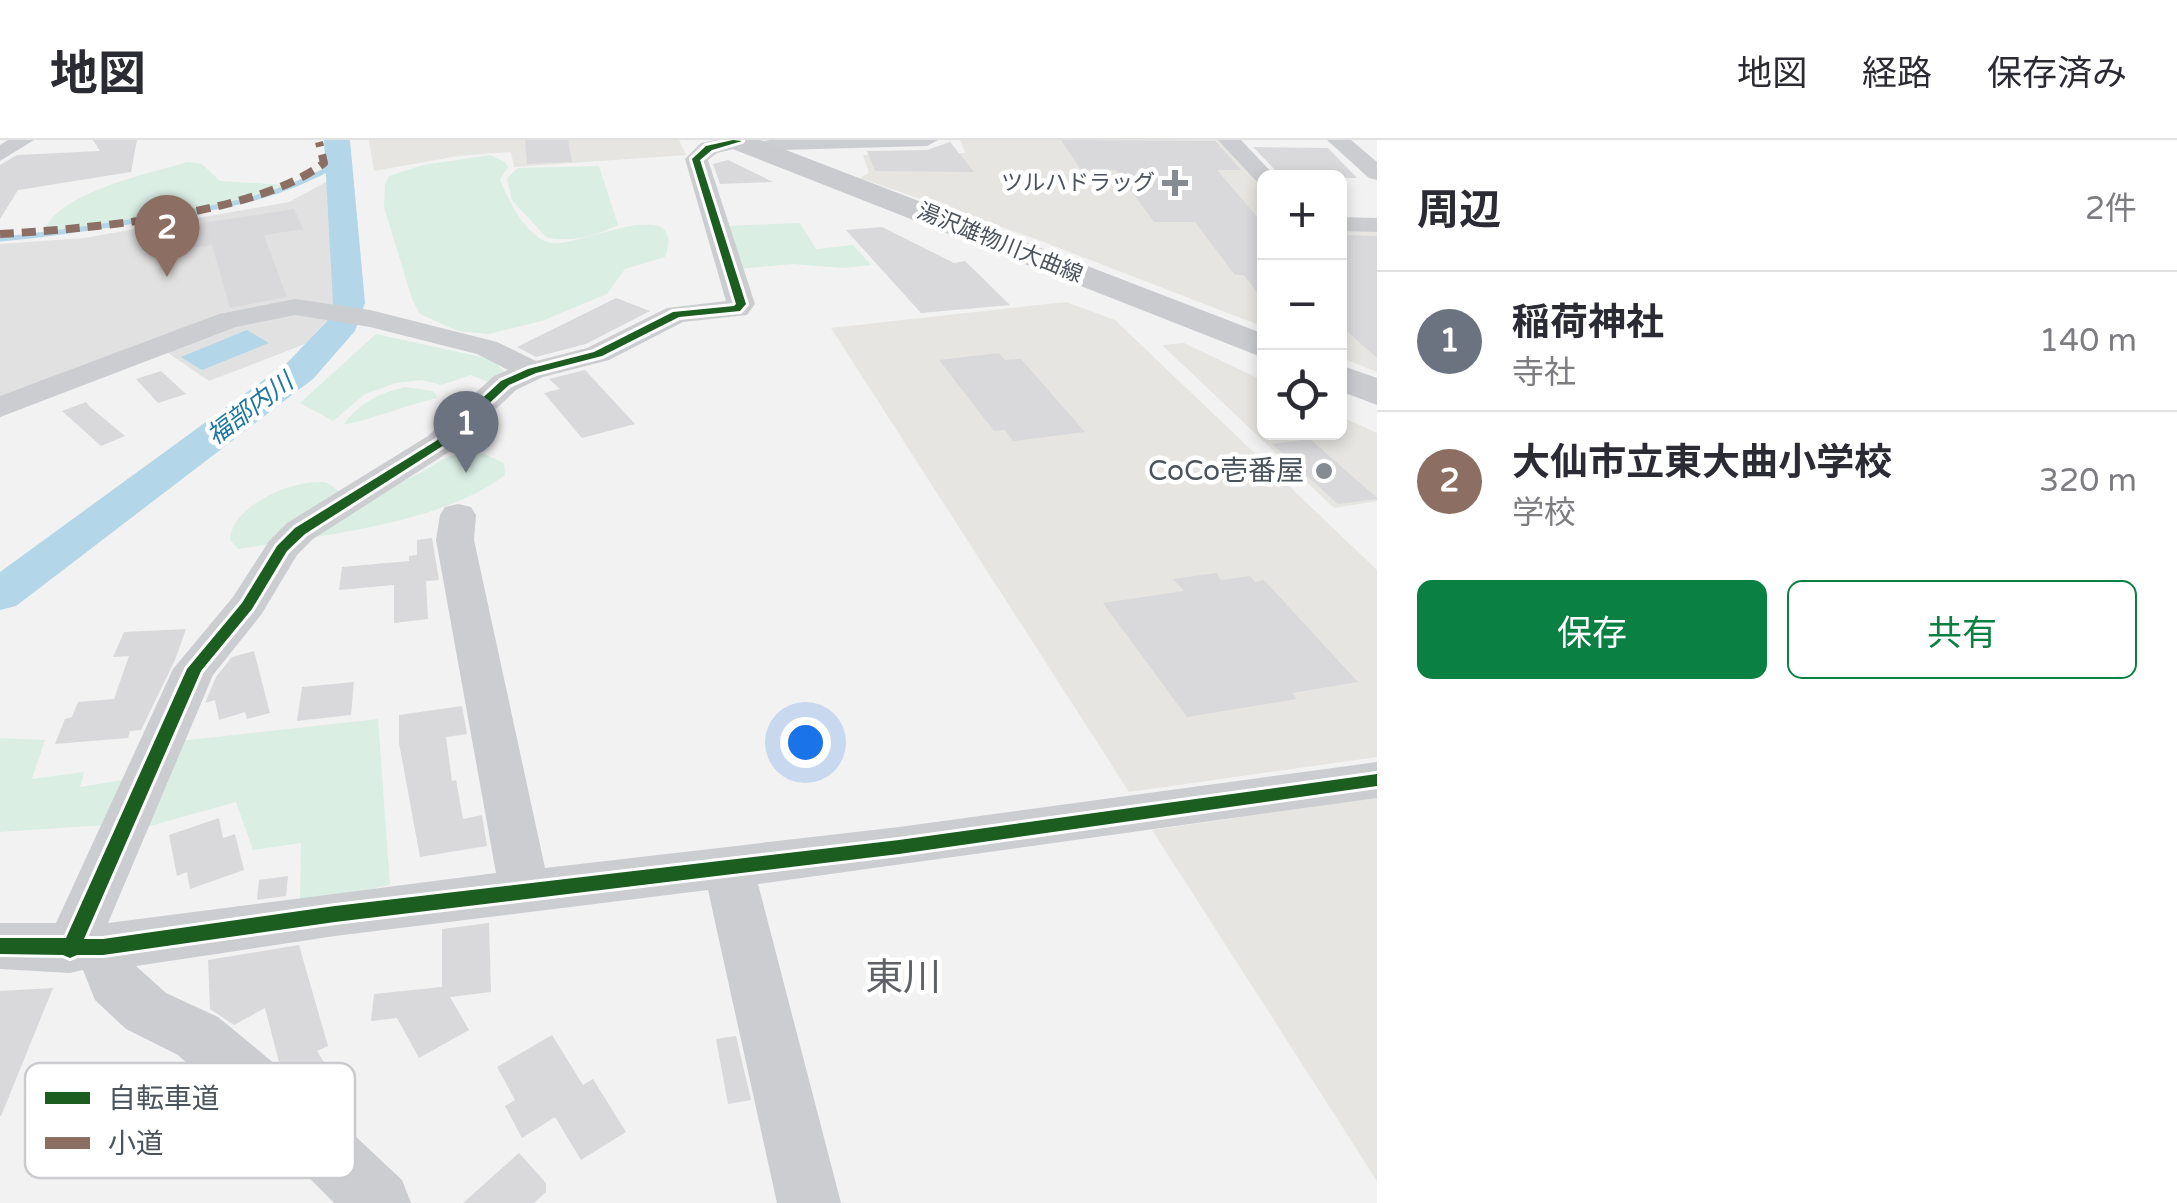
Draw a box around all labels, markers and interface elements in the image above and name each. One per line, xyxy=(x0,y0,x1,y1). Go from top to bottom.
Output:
text: 地図 xyxy=(50,46,146,104)
text: 地図 xyxy=(1737,53,1807,95)
text: 経路 xyxy=(1862,53,1932,95)
text: 保存済み xyxy=(1987,53,2127,95)
place label: ツルハドラッグ xyxy=(1001,170,1155,196)
map controls xyxy=(1257,170,1347,440)
button: + xyxy=(1257,170,1347,260)
marker: ツルハドラッグ xyxy=(1164,172,1186,194)
text: 周辺 xyxy=(1417,185,1501,236)
text: 2件 xyxy=(2085,190,2137,228)
pin: 2 xyxy=(134,194,200,277)
street label: 湯沢雄物川大曲線 xyxy=(914,198,1086,288)
button: − xyxy=(1257,260,1347,350)
text: 稲荷神社 xyxy=(1512,300,1664,346)
text: 1 xyxy=(1439,322,1460,360)
text: 140 m xyxy=(2039,322,2137,360)
button: locate xyxy=(1257,350,1347,440)
text: 寺社 xyxy=(1512,354,1576,392)
water label: 福部内川 xyxy=(201,365,301,451)
pin: 1 xyxy=(434,390,498,473)
text: 大仙市立東大曲小学校 xyxy=(1512,440,1892,486)
place label: CoCo壱番屋 xyxy=(1148,454,1304,488)
marker: CoCo壱番屋 xyxy=(1313,460,1335,482)
text: 2 xyxy=(1439,462,1460,500)
text: 320 m xyxy=(2039,462,2137,500)
text: 学校 xyxy=(1512,494,1576,532)
button: 保存 xyxy=(1417,580,1767,679)
button: 共有 xyxy=(1787,580,2137,679)
your location xyxy=(780,717,831,768)
district label: 東川 xyxy=(865,955,941,1001)
legend xyxy=(25,1063,355,1178)
text: 自転車道 xyxy=(108,1082,220,1116)
text: 小道 xyxy=(108,1127,164,1161)

